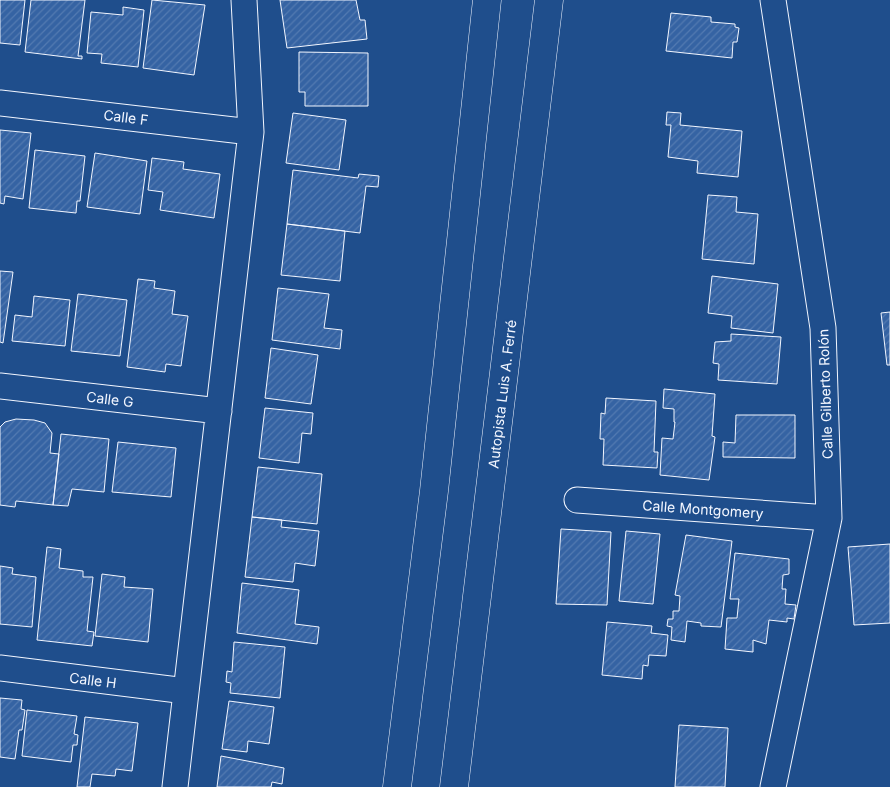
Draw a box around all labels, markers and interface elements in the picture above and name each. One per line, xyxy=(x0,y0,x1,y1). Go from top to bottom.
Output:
street label: Calle F xyxy=(103,106,149,128)
street label: Autopista Luis A. Ferré xyxy=(484,319,520,469)
street label: Calle Gilberto Rolón xyxy=(814,329,836,459)
street label: Calle G xyxy=(85,388,135,410)
street label: Calle Montgomery xyxy=(642,496,764,522)
street label: Calle H xyxy=(68,669,118,691)

